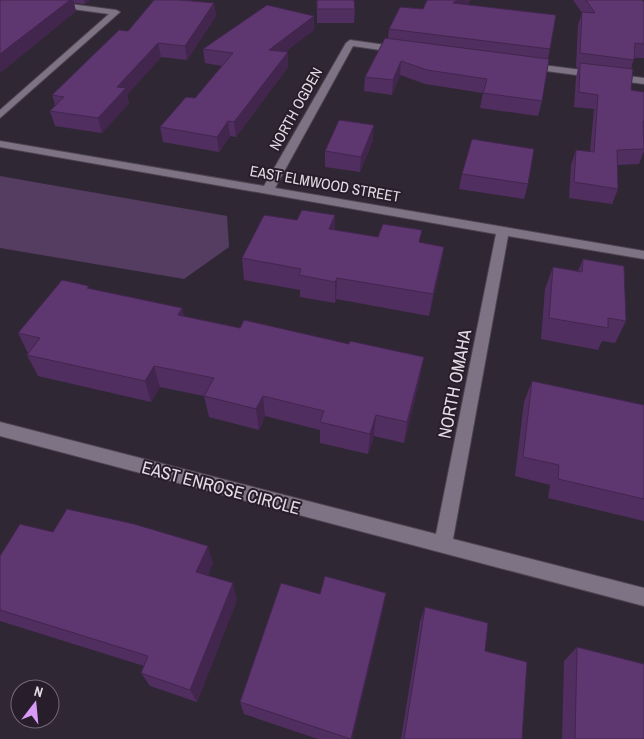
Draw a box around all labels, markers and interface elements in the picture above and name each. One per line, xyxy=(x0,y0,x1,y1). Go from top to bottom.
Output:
street label: NORTH OGDEN xyxy=(264,63,327,154)
street label: EAST ELMWOOD STREET xyxy=(248,160,402,207)
street label: NORTH OMAHA xyxy=(432,327,477,441)
street label: EAST ENROSE CIRCLE xyxy=(139,454,303,521)
north arrow xyxy=(10,679,60,729)
text: N xyxy=(32,682,45,701)

